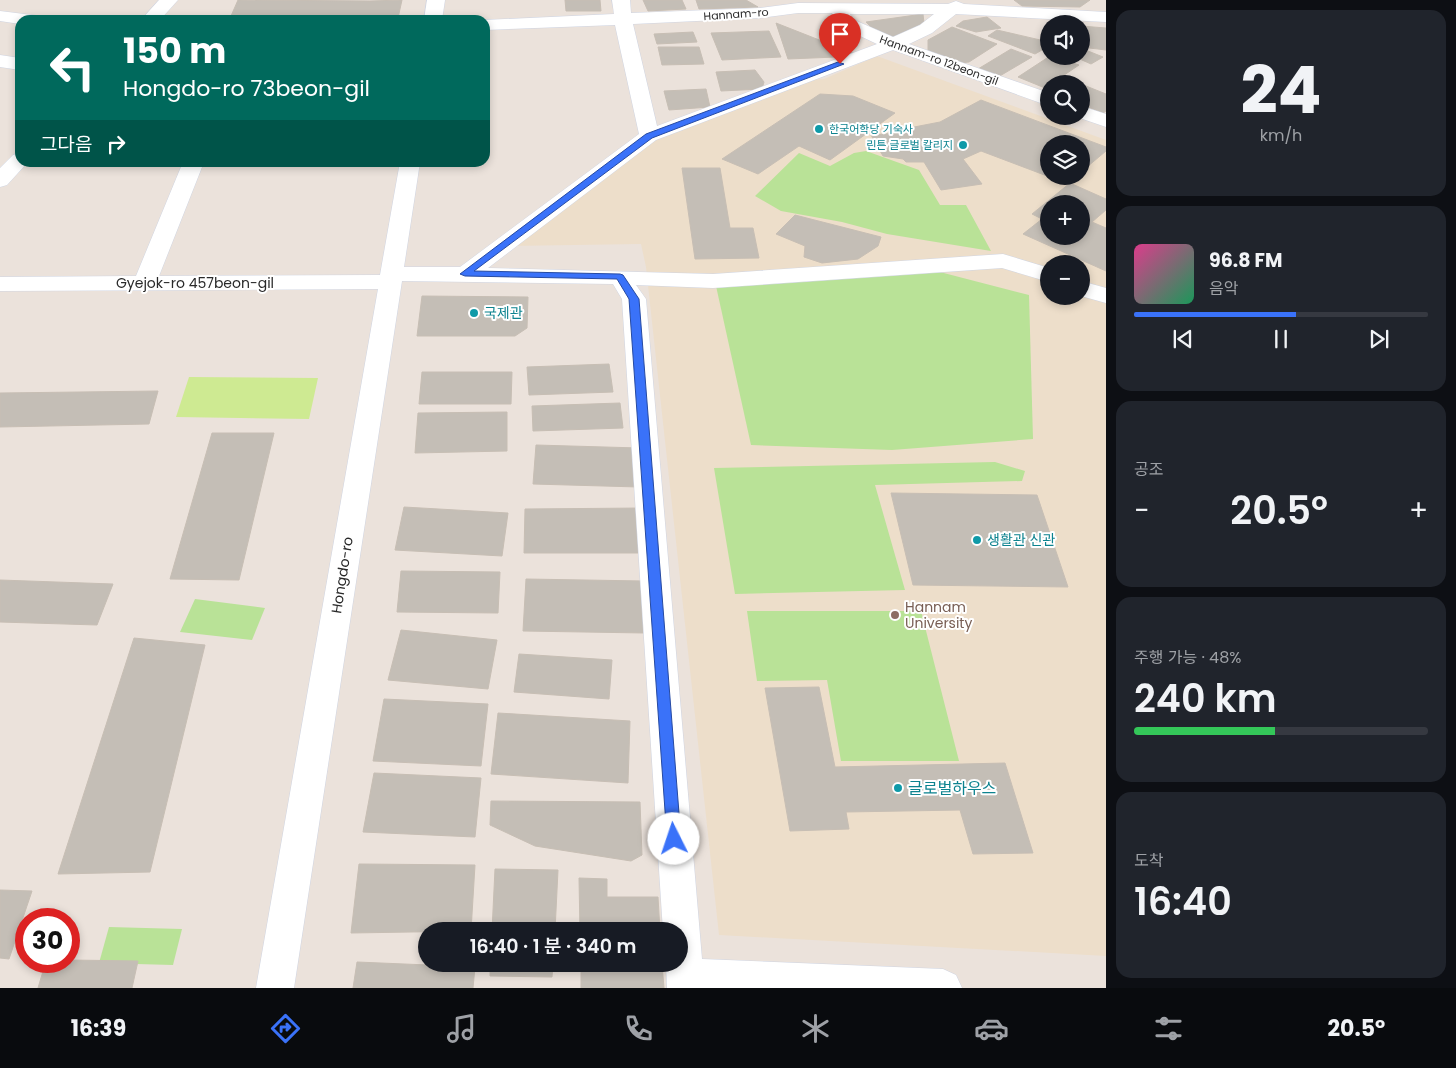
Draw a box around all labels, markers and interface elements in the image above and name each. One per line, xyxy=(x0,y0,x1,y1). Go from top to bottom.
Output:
street label: Hannam-ro xyxy=(703,4,769,24)
pin xyxy=(819,13,861,64)
map controls xyxy=(1040,15,1090,305)
button: sound xyxy=(1040,15,1090,65)
icon: arrive xyxy=(826,20,854,48)
text: 150 m xyxy=(123,26,226,75)
street label: Hannam-ro 12beon-gil xyxy=(877,31,1001,89)
icon: left xyxy=(40,35,105,100)
text: 24 xyxy=(1240,45,1322,136)
text: Hongdo-ro 73beon-gil xyxy=(123,73,370,104)
button: search xyxy=(1040,75,1090,125)
place label: 한국어학당 기숙사 xyxy=(829,121,913,137)
marker: 한국어학당 기숙사 xyxy=(813,123,825,135)
text: km/h xyxy=(1260,124,1302,147)
icon: right xyxy=(102,130,130,158)
text: 그다음 xyxy=(40,131,92,158)
button: layers xyxy=(1040,135,1090,185)
place label: 린튼 글로벌 칼리지 xyxy=(866,137,953,153)
marker: 린튼 글로벌 칼리지 xyxy=(957,139,969,151)
button: + xyxy=(1040,195,1090,245)
text: 96.8 FM xyxy=(1209,247,1282,274)
button: − xyxy=(1040,255,1090,305)
street label: Gyejok-ro 457beon-gil xyxy=(116,273,274,293)
text: 음악 xyxy=(1209,277,1238,300)
place label: 국제관 xyxy=(484,303,523,323)
marker: 국제관 xyxy=(468,307,480,319)
icon: previous xyxy=(1169,325,1197,353)
icon: pause xyxy=(1267,325,1295,353)
icon: next xyxy=(1365,325,1393,353)
text: 공조 xyxy=(1134,458,1163,481)
text: 20.5° xyxy=(1230,484,1328,537)
text: − xyxy=(1134,491,1149,530)
text: + xyxy=(1409,491,1428,530)
place label: 생활관 신관 xyxy=(987,530,1055,550)
marker: 생활관 신관 xyxy=(971,534,983,546)
street label: Hongdo-ro xyxy=(326,535,358,615)
place label: Hannam University xyxy=(905,597,972,633)
marker: Hannam University xyxy=(889,609,901,621)
text: 주행 가능 · 48% xyxy=(1134,646,1241,669)
text: 240 km xyxy=(1134,672,1277,725)
place label: 글로벌하우스 xyxy=(908,777,996,800)
marker: 글로벌하우스 xyxy=(892,782,904,794)
position arrow xyxy=(647,812,699,864)
text: 도착 xyxy=(1134,849,1163,872)
text: 16:40 xyxy=(1134,875,1232,928)
speed limit sign: 30 xyxy=(15,908,80,973)
text: 16:40 · 1 분 · 340 m xyxy=(470,933,636,960)
icon: directions xyxy=(268,1011,303,1046)
icon: music xyxy=(444,1011,479,1046)
icon: phone xyxy=(621,1011,656,1046)
icon: climate xyxy=(798,1011,833,1046)
icon: car xyxy=(974,1011,1009,1046)
icon: filters xyxy=(1151,1011,1186,1046)
text: 16:39 xyxy=(71,1013,126,1044)
text: 20.5° xyxy=(1328,1013,1385,1044)

